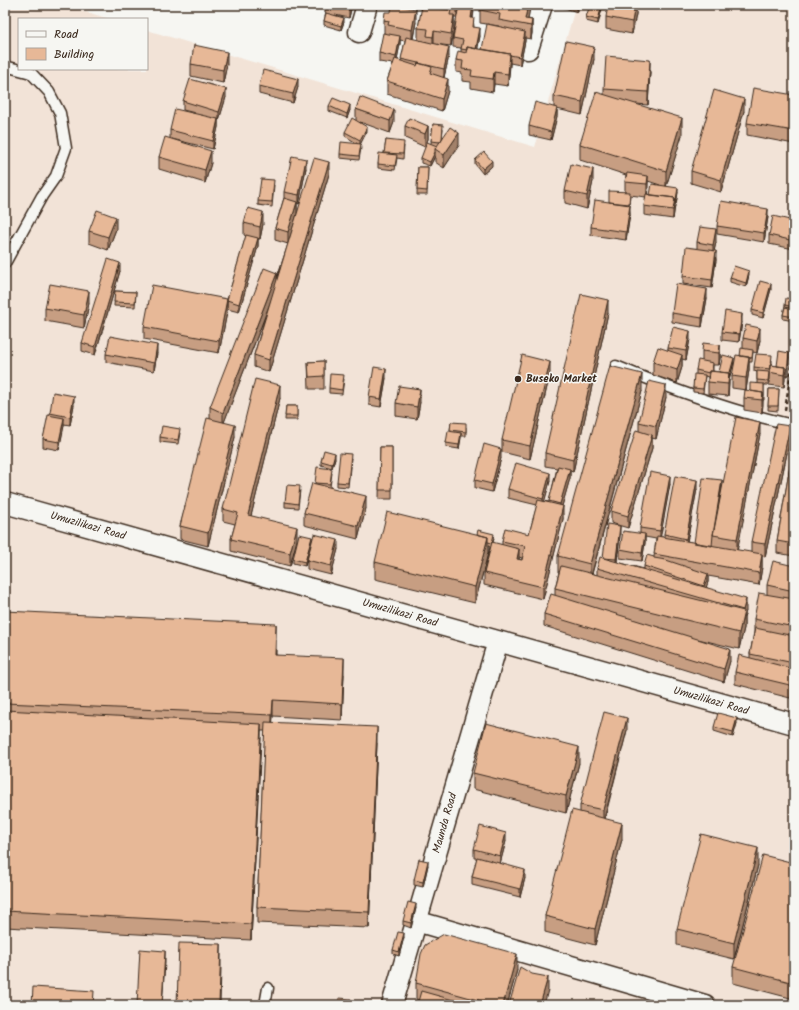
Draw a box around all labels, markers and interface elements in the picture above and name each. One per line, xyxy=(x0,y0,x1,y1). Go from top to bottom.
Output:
legend xyxy=(18,18,148,70)
text: Road xyxy=(54,25,79,44)
text: Building xyxy=(54,45,94,64)
place label: Buseko Market xyxy=(526,370,598,388)
marker: Buseko Market xyxy=(513,374,523,384)
street label: Umuzilikazi Road xyxy=(48,507,128,545)
street label: Umuzilikazi Road xyxy=(360,594,440,632)
street label: Umuzilikazi Road xyxy=(671,682,751,720)
street label: Maunda Road xyxy=(428,790,462,855)

